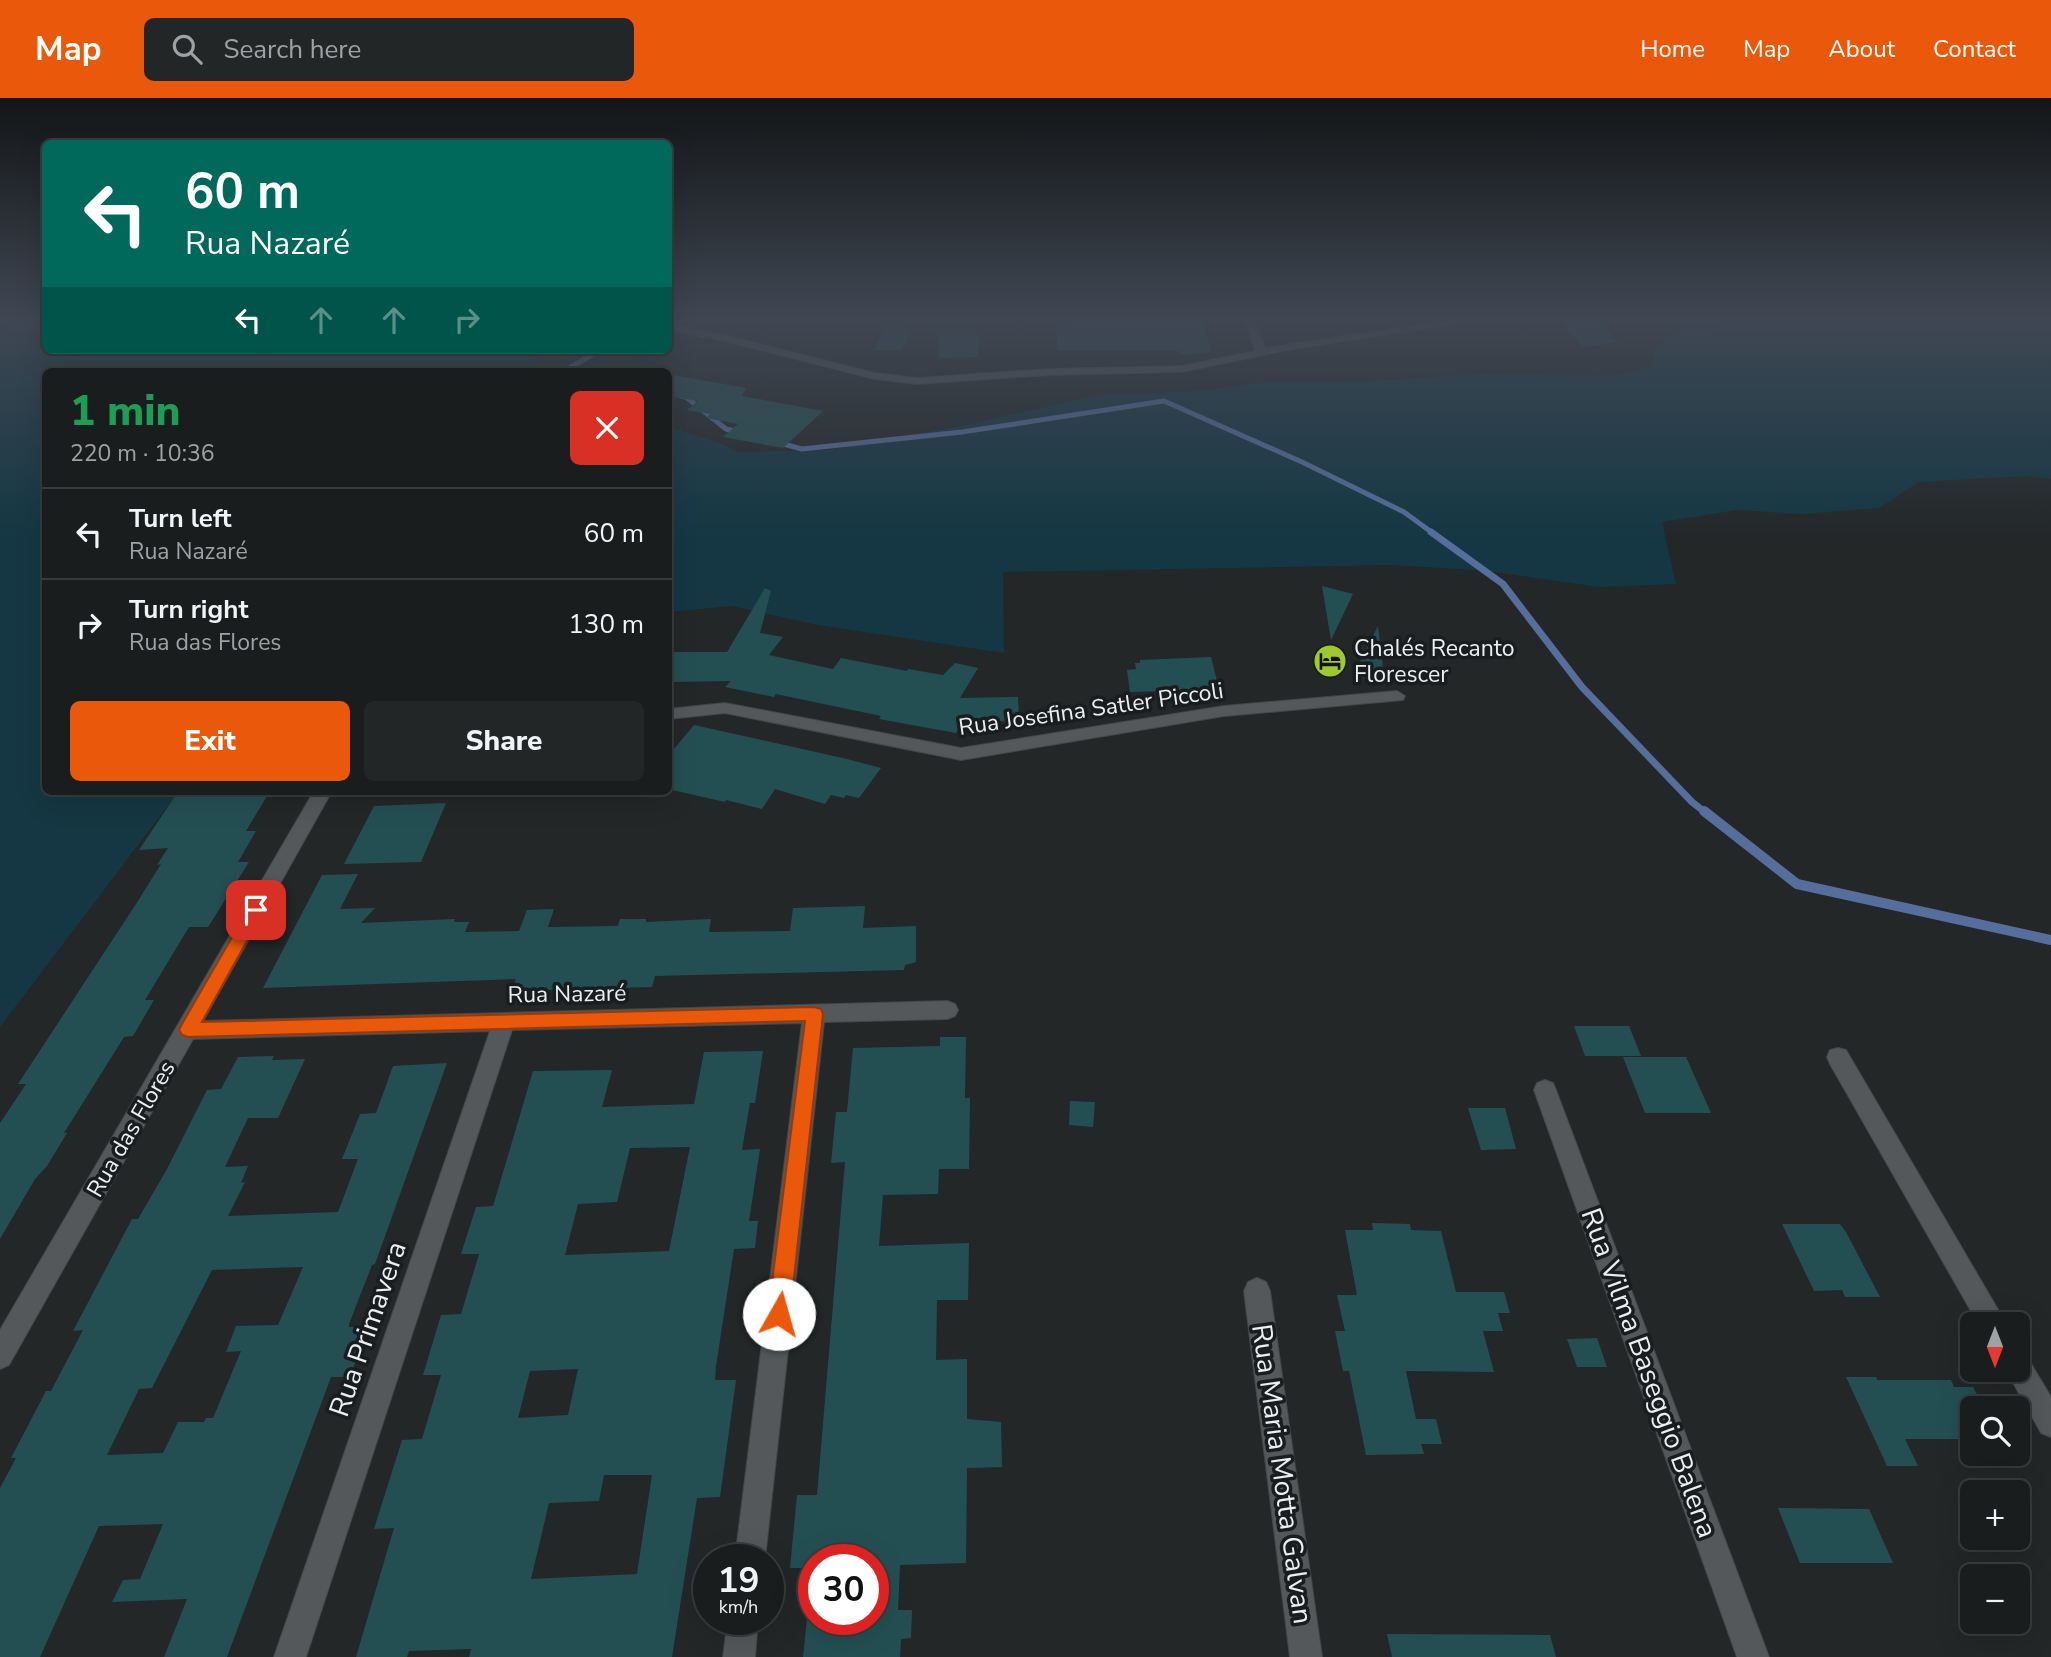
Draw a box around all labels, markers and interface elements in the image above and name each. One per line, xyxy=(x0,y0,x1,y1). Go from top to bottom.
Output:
search box xyxy=(144,18,634,81)
text: Map xyxy=(35,27,102,72)
icon: search xyxy=(168,30,206,68)
text: Search here xyxy=(224,32,361,67)
text: Home xyxy=(1640,33,1705,65)
text: Map xyxy=(1743,33,1790,65)
text: About xyxy=(1828,33,1895,65)
text: Contact xyxy=(1933,33,2016,65)
text: 60 m xyxy=(185,158,300,225)
icon: left xyxy=(70,168,161,259)
text: Rua Nazaré xyxy=(185,222,350,265)
icon: left xyxy=(229,301,267,339)
icon: ahead xyxy=(302,301,340,339)
icon: ahead xyxy=(375,301,413,339)
icon: right xyxy=(448,301,486,339)
text: 1 min xyxy=(70,383,180,440)
button: close xyxy=(570,391,644,465)
text: 220 m · 10:36 xyxy=(70,438,215,469)
text: Turn left xyxy=(129,501,232,536)
icon: left xyxy=(70,515,108,553)
text: 60 m xyxy=(584,516,644,551)
text: Rua Nazaré xyxy=(129,536,248,567)
text: Turn right xyxy=(129,592,248,627)
icon: right xyxy=(70,606,108,644)
text: 130 m xyxy=(568,607,644,642)
text: Rua das Flores xyxy=(129,627,281,658)
place label: Chalés Recanto Florescer xyxy=(1354,633,1515,690)
hotel icon: Chalés Recanto Florescer xyxy=(1311,642,1349,680)
street label: Rua Josefina Satler Piccoli xyxy=(957,675,1225,743)
button: Exit xyxy=(70,701,350,781)
button: Share xyxy=(364,701,644,781)
pin xyxy=(226,880,286,940)
icon: arrive xyxy=(237,891,275,929)
street label: Rua Nazaré xyxy=(507,977,627,1011)
street label: Rua das Flores xyxy=(79,1055,183,1203)
street label: Rua Vilma Baseggio Balena xyxy=(1572,1203,1726,1543)
street label: Rua Primavera xyxy=(320,1236,416,1422)
position arrow xyxy=(742,1277,816,1351)
north arrow xyxy=(1960,1312,2030,1382)
map controls xyxy=(1960,1312,2030,1634)
street label: Rua Maria Motta Galvan xyxy=(1242,1322,1322,1626)
button: search xyxy=(1960,1396,2030,1466)
button: + xyxy=(1960,1480,2030,1550)
speed limit sign: 30 xyxy=(798,1544,889,1635)
text: 19 xyxy=(717,1557,760,1604)
button: − xyxy=(1960,1564,2030,1634)
text: km/h xyxy=(719,1595,758,1619)

